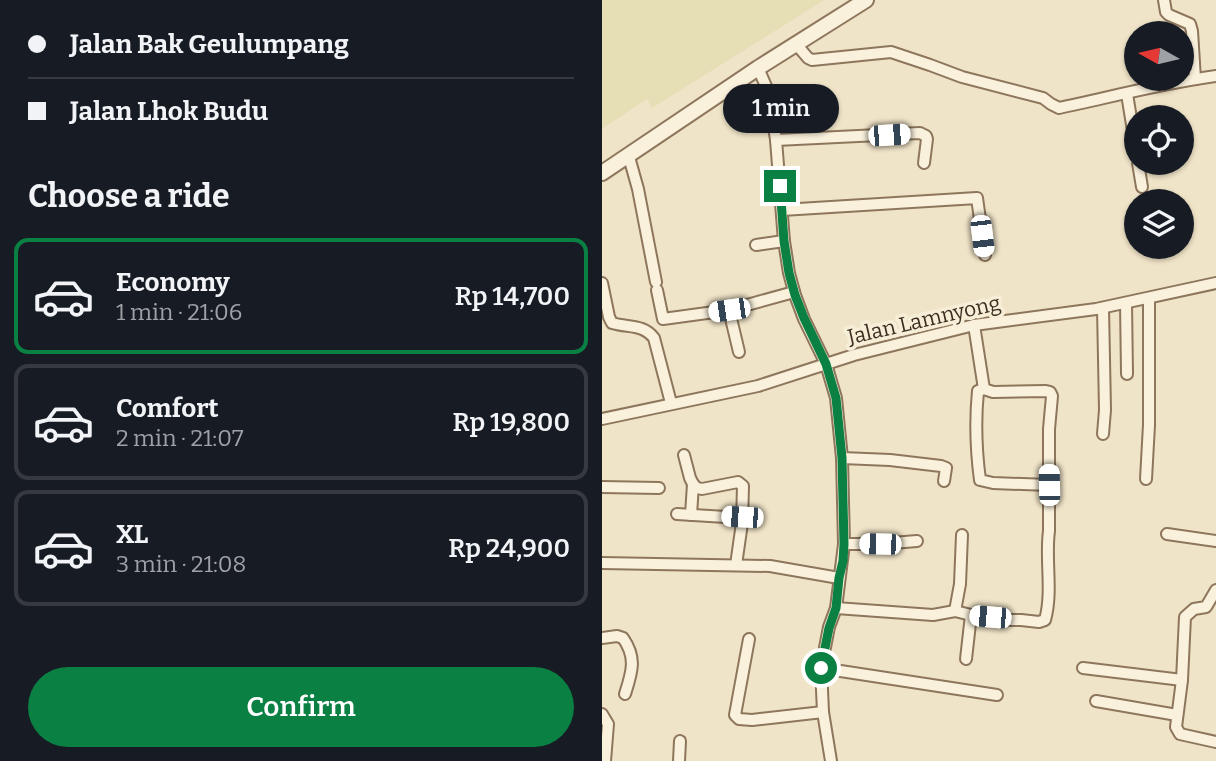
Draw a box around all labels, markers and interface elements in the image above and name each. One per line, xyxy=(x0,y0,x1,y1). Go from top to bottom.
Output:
north arrow xyxy=(1124,21,1194,91)
map controls xyxy=(1124,21,1194,259)
text: Jalan Bak Geulumpang xyxy=(70,29,349,60)
callout: 1 min xyxy=(722,85,838,134)
text: 1 min xyxy=(752,94,810,122)
text: Jalan Lhok Budu xyxy=(70,96,268,127)
button: locate xyxy=(1124,105,1194,175)
car xyxy=(868,123,911,147)
route end xyxy=(764,170,796,202)
text: Choose a ride xyxy=(28,177,229,215)
button: layers xyxy=(1124,189,1194,259)
car xyxy=(970,214,995,258)
icon: car xyxy=(32,265,95,328)
text: Economy xyxy=(116,267,230,298)
text: Rp 14,700 xyxy=(455,281,570,312)
street label: Jalan Lamnyong xyxy=(844,290,1003,350)
car xyxy=(707,297,752,323)
text: 1 min · 21:06 xyxy=(116,298,242,326)
icon: car xyxy=(32,391,95,454)
text: Comfort xyxy=(116,393,219,424)
text: Rp 19,800 xyxy=(452,407,570,438)
text: 2 min · 21:07 xyxy=(116,424,244,452)
car xyxy=(1039,464,1060,506)
car xyxy=(721,505,764,529)
icon: car xyxy=(32,517,95,580)
text: XL xyxy=(116,519,148,550)
text: Rp 24,900 xyxy=(448,533,570,564)
car xyxy=(859,533,902,555)
text: 3 min · 21:08 xyxy=(116,550,246,578)
car xyxy=(969,605,1012,629)
route start xyxy=(805,652,837,684)
button: Confirm xyxy=(28,667,574,747)

